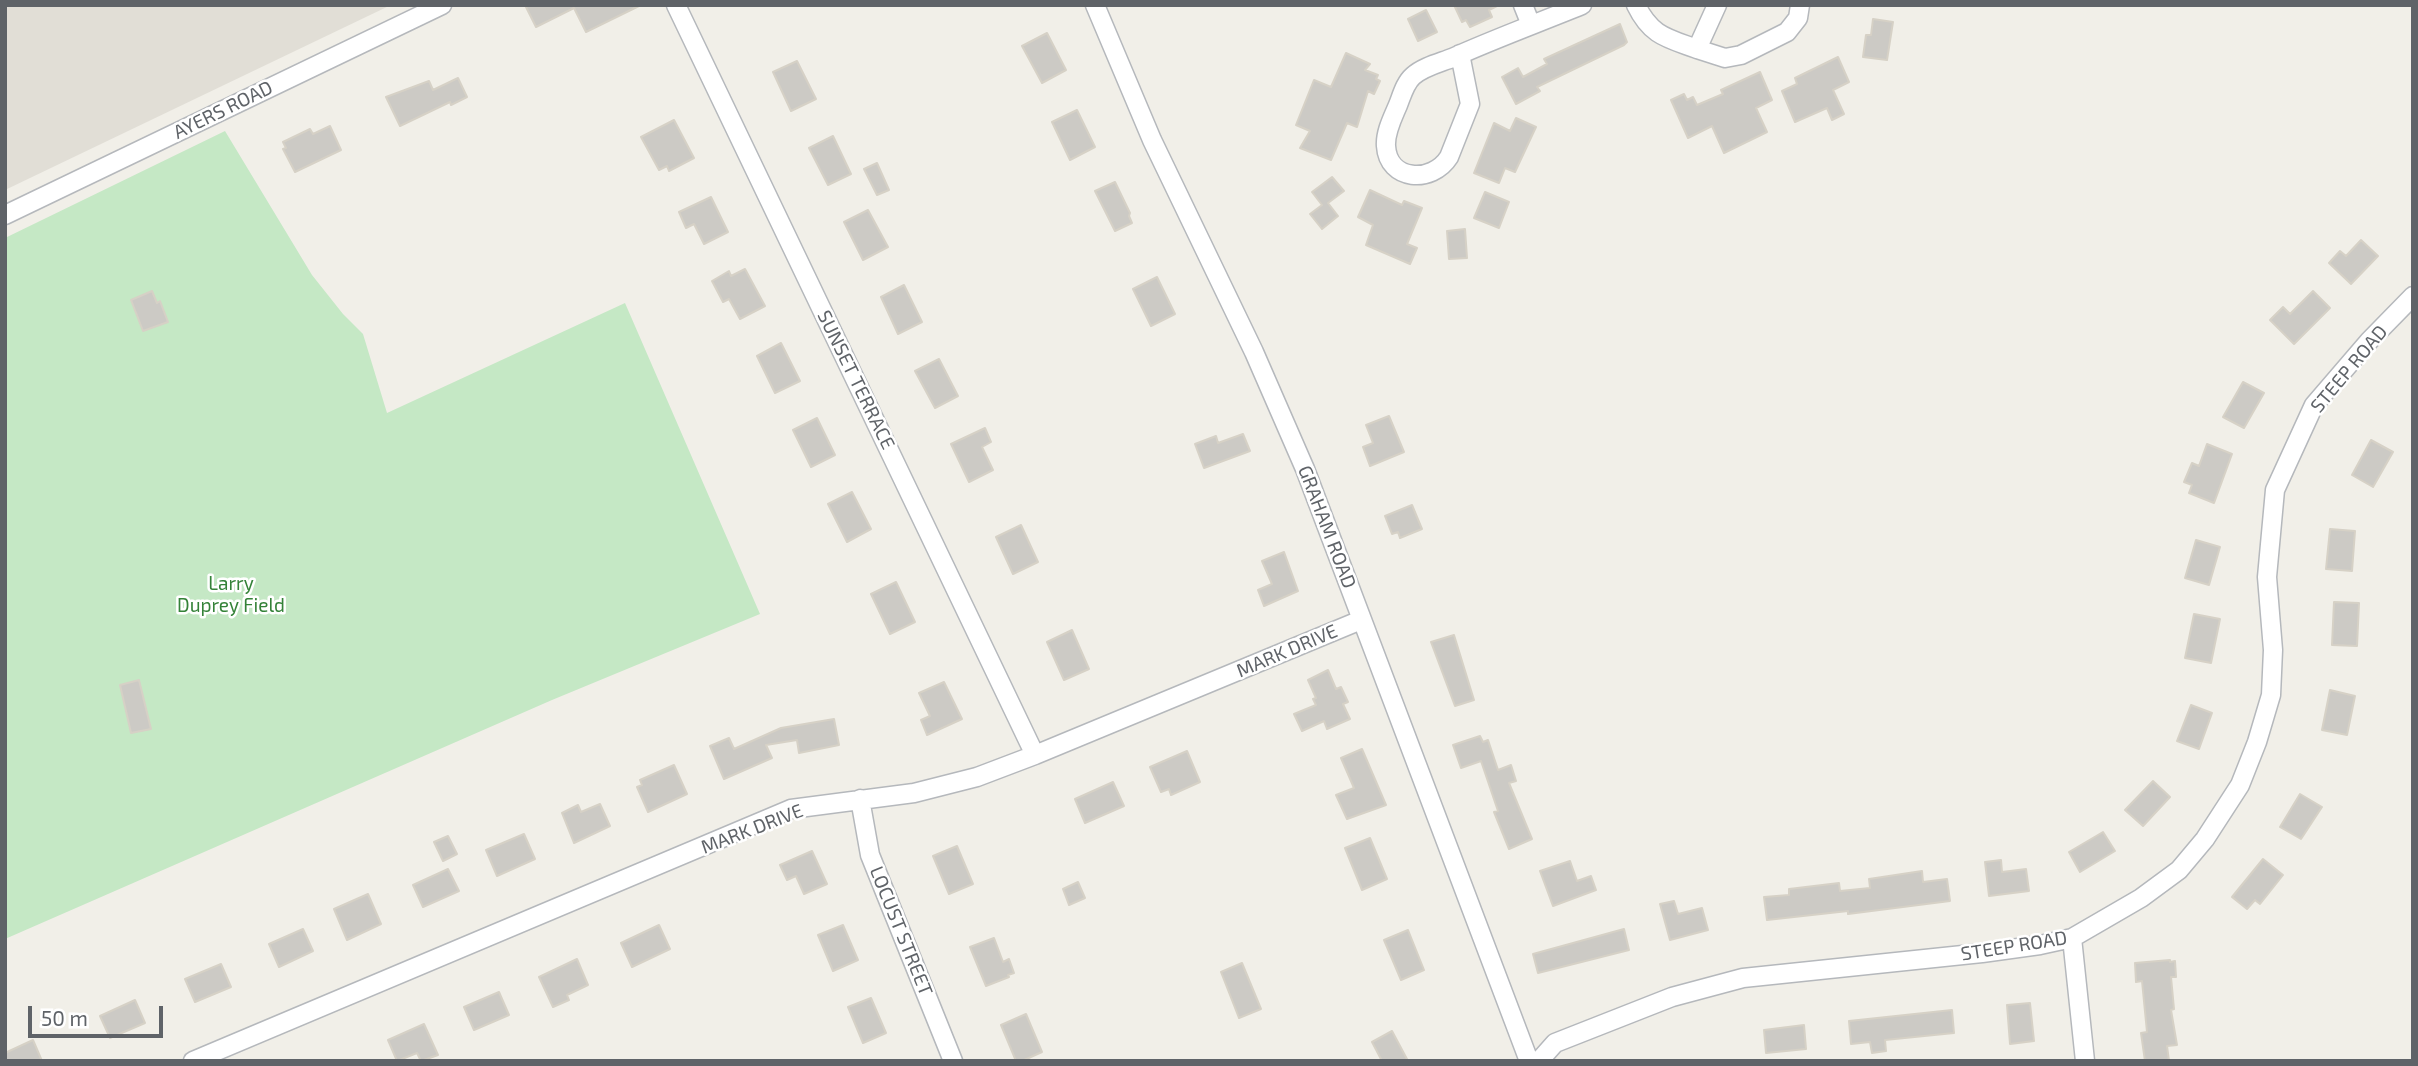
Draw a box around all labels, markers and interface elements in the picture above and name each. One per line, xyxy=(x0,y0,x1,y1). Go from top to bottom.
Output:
street label: AYERS ROAD xyxy=(170,76,276,144)
street label: SUNSET TERRACE xyxy=(813,307,899,453)
street label: STEEP ROAD xyxy=(2306,321,2392,417)
street label: GRAHAM ROAD xyxy=(1293,462,1361,592)
park label: Larry Duprey Field xyxy=(177,573,285,617)
street label: MARK DRIVE xyxy=(1233,620,1341,682)
street label: MARK DRIVE xyxy=(698,799,806,859)
street label: LOCUST STREET xyxy=(865,863,937,999)
street label: STEEP ROAD xyxy=(1959,926,2069,966)
scale bar xyxy=(32,992,166,1036)
text: 50 m xyxy=(41,1005,88,1030)

